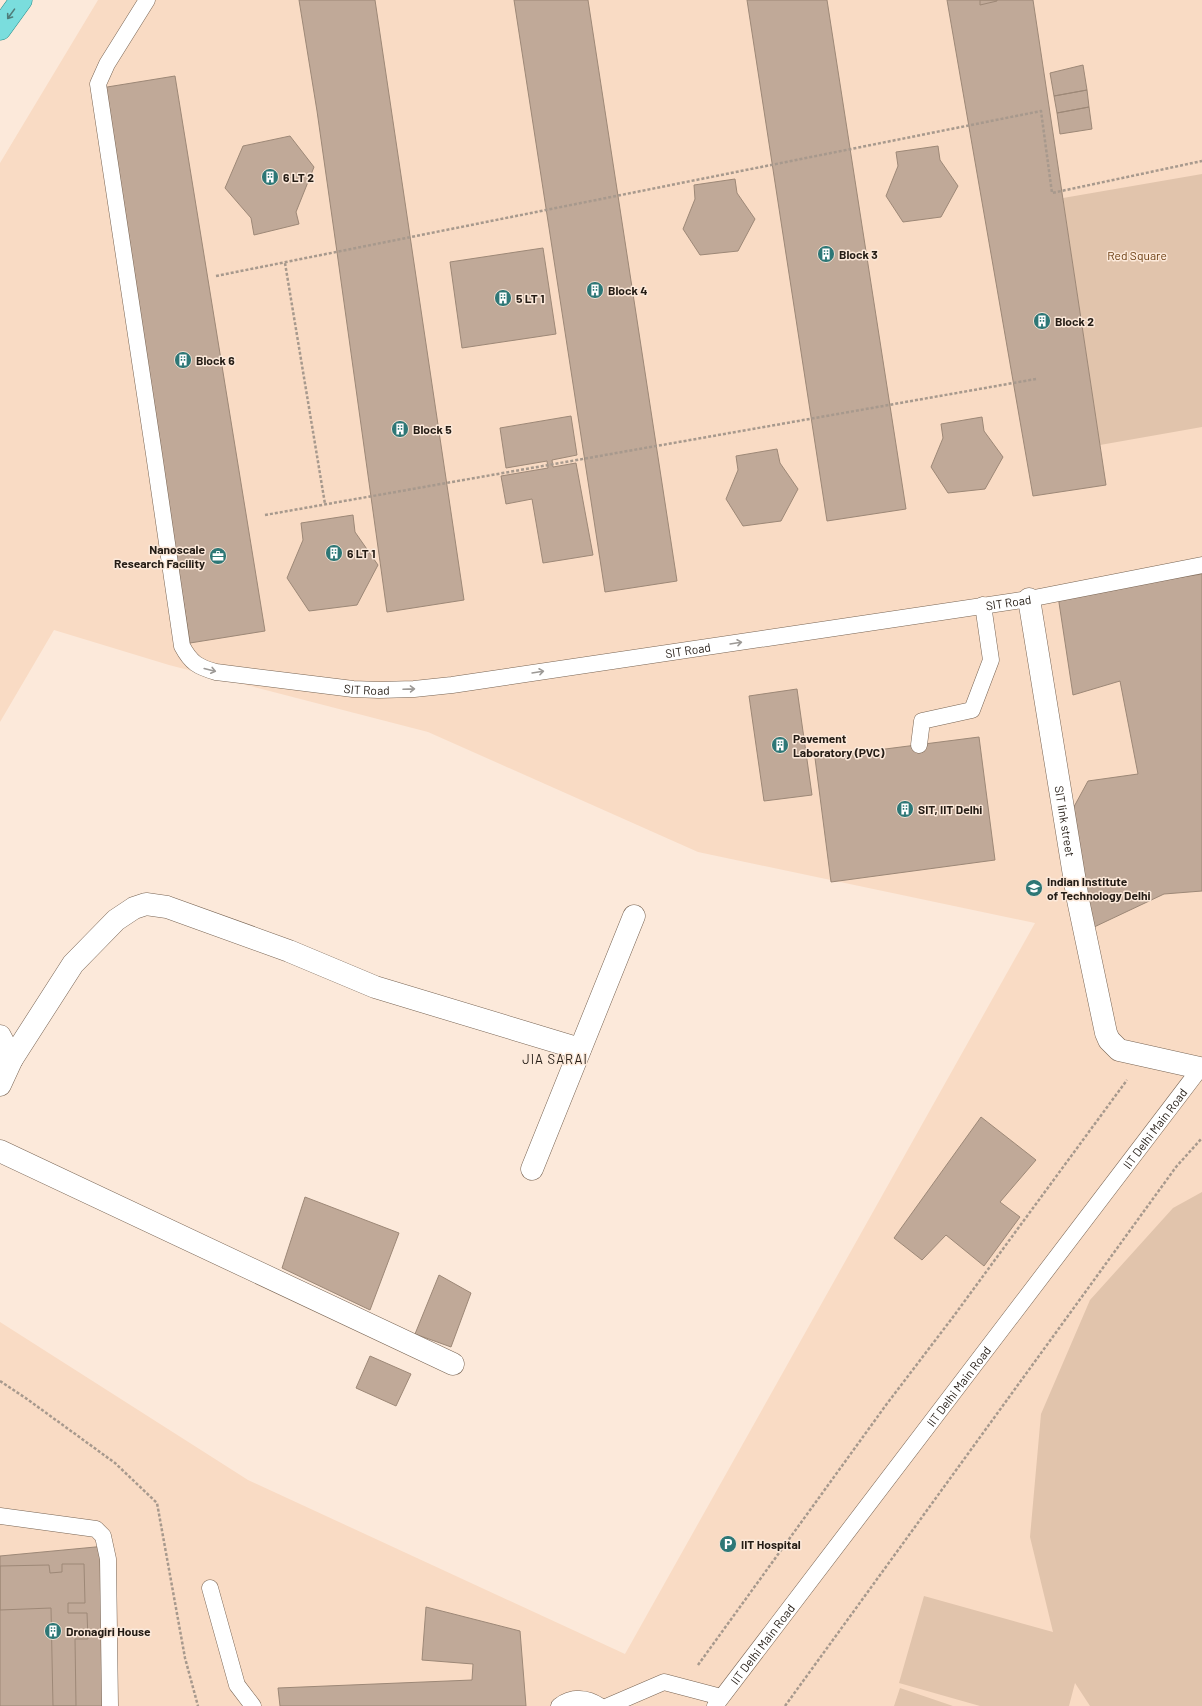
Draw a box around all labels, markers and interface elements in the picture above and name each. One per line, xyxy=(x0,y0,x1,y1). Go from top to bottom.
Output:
one-way arrow xyxy=(6,9,15,20)
building icon: 6 LT 2 xyxy=(260,167,280,187)
place label: 6 LT 2 xyxy=(283,170,314,184)
building icon: Block 3 xyxy=(816,244,836,264)
place label: Block 3 xyxy=(839,247,878,261)
park label: Red Square xyxy=(1107,248,1167,262)
building icon: Block 4 xyxy=(585,280,605,300)
place label: Block 4 xyxy=(608,283,648,297)
building icon: 5 LT 1 xyxy=(493,288,513,308)
place label: 5 LT 1 xyxy=(516,291,544,305)
building icon: Block 2 xyxy=(1032,311,1052,331)
place label: Block 2 xyxy=(1055,314,1094,328)
building icon: Block 6 xyxy=(173,350,193,370)
place label: Block 6 xyxy=(196,353,235,367)
building icon: Block 5 xyxy=(390,419,410,439)
place label: Block 5 xyxy=(413,422,452,436)
place label: Nanoscale Research Facility xyxy=(114,542,205,570)
building icon: 6 LT 1 xyxy=(324,543,344,563)
office icon: Nanoscale Research Facility xyxy=(208,546,228,566)
place label: 6 LT 1 xyxy=(347,546,375,560)
street label: SIT Road xyxy=(985,592,1032,612)
one-way arrow xyxy=(729,639,742,647)
street label: SIT Road xyxy=(664,640,712,660)
one-way arrow xyxy=(204,667,217,674)
one-way arrow xyxy=(531,668,544,676)
street label: SIT Road xyxy=(343,681,390,697)
one-way arrow xyxy=(402,685,415,693)
place label: Pavement Laboratory (PVC) xyxy=(793,731,885,759)
building icon: Pavement Laboratory (PVC) xyxy=(770,735,790,755)
street label: SIT link street xyxy=(1052,785,1078,858)
building icon: SIT, IIT Delhi xyxy=(895,799,915,819)
place label: SIT, IIT Delhi xyxy=(918,802,982,816)
place label: Indian Institute of Technology Delhi xyxy=(1047,874,1151,902)
school or university icon: Indian Institute of Technology Delhi xyxy=(1024,878,1044,898)
district label: JIA SARAI xyxy=(522,1051,588,1067)
street label: IIT Delhi Main Road xyxy=(1120,1085,1190,1171)
street label: IIT Delhi Main Road xyxy=(923,1343,993,1429)
parking icon: IIT Hospital xyxy=(718,1534,738,1554)
place label: IIT Hospital xyxy=(741,1537,801,1551)
street label: IIT Delhi Main Road xyxy=(727,1601,797,1687)
building icon: Dronagiri House xyxy=(43,1621,63,1641)
place label: Dronagiri House xyxy=(66,1624,151,1638)

